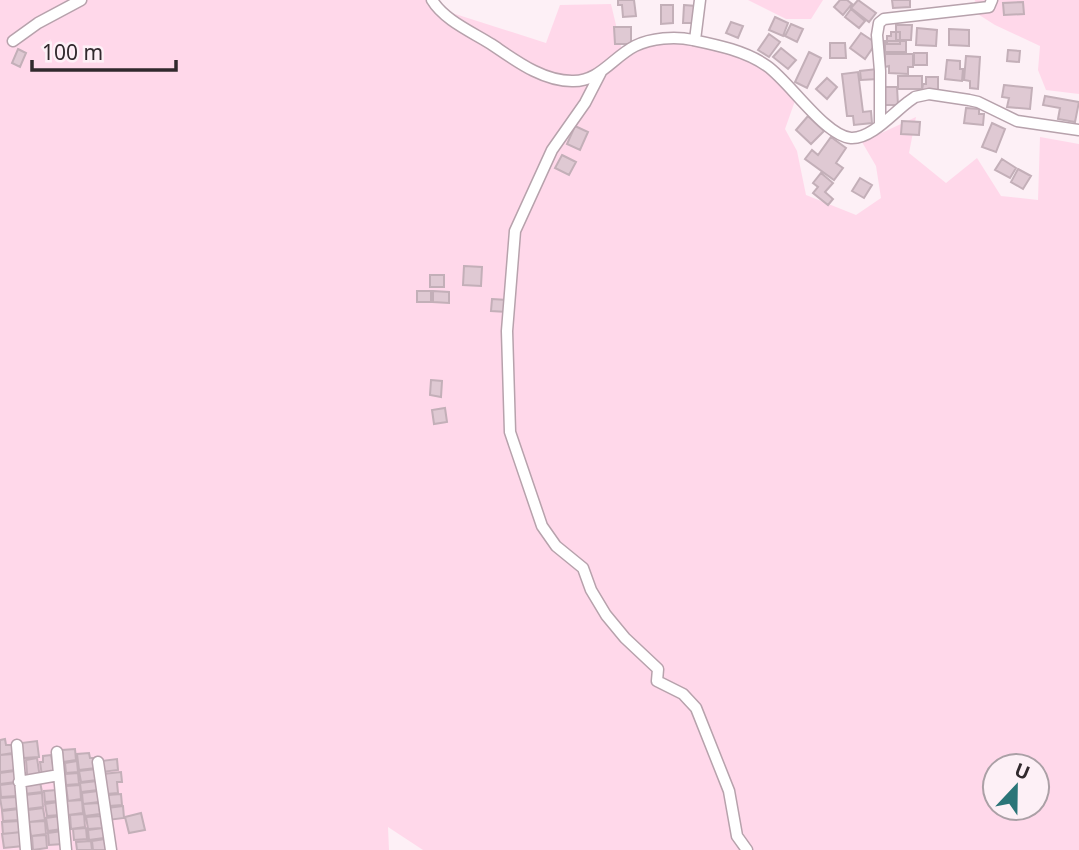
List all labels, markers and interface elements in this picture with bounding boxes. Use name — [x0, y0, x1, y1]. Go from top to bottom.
scale bar — [32, 28, 175, 72]
text: 100 m — [42, 38, 103, 66]
north arrow — [981, 752, 1051, 822]
text: U — [1011, 756, 1034, 786]

